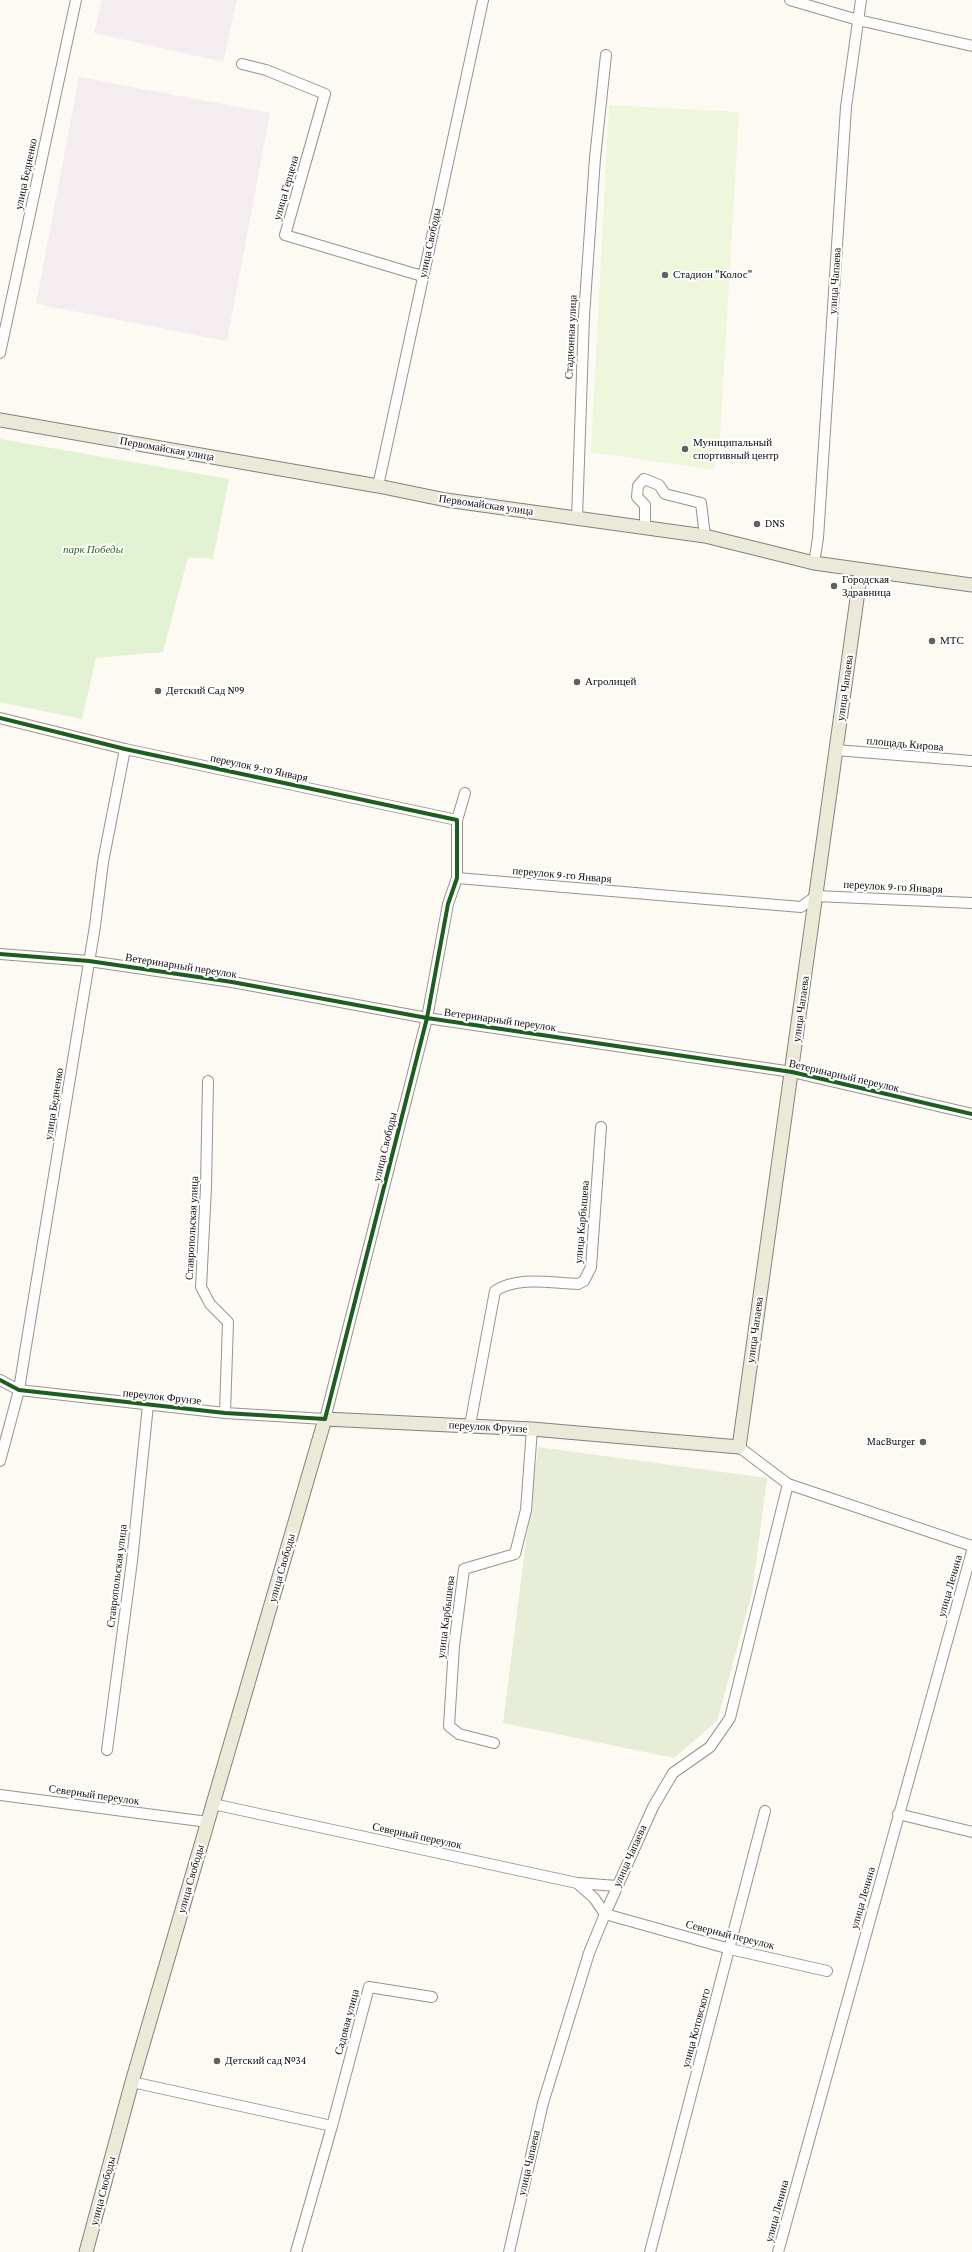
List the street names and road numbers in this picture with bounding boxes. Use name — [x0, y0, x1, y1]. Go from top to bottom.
street label: улица Бедненко — [12, 137, 40, 211]
street label: улица Герцена — [270, 154, 302, 222]
street label: улица Свободы — [416, 207, 444, 279]
street label: улица Чапаева — [826, 247, 844, 315]
street label: Стадионная улица — [562, 294, 580, 380]
street label: Первомайская улица — [119, 434, 215, 464]
street label: Первомайская улица — [438, 492, 534, 518]
street label: улица Чапаева — [834, 654, 856, 722]
street label: площадь Кирова — [866, 734, 944, 754]
street label: переулок 9-го Января — [209, 751, 309, 785]
street label: переулок 9-го Января — [512, 864, 612, 886]
street label: переулок 9-го Января — [843, 878, 943, 896]
street label: Ветеринарный переулок — [124, 951, 238, 981]
street label: улица Чапаева — [790, 975, 812, 1043]
street label: Ветеринарный переулок — [443, 1006, 557, 1034]
street label: Ветеринарный переулок — [787, 1057, 901, 1095]
street label: улица Бедненко — [42, 1067, 66, 1141]
street label: улица Свободы — [370, 1111, 400, 1183]
street label: Ставропольская улица — [183, 1176, 201, 1280]
street label: улица Карбышева — [572, 1180, 592, 1264]
street label: улица Чапаева — [744, 1296, 766, 1364]
street label: переулок Фрунзе — [122, 1386, 202, 1408]
street label: переулок Фрунзе — [448, 1418, 528, 1436]
street label: Ставропольская улица — [104, 1523, 130, 1629]
street label: улица Свободы — [266, 1532, 298, 1604]
street label: улица Ленина — [935, 1553, 965, 1619]
street label: улица Карбышева — [434, 1575, 458, 1659]
street label: Северный переулок — [48, 1782, 140, 1808]
street label: Северный переулок — [371, 1820, 463, 1852]
street label: улица Чапаева — [610, 1823, 650, 1889]
street label: улица Свободы — [175, 1843, 207, 1915]
street label: улица Ленина — [848, 1865, 878, 1931]
street label: Северный переулок — [684, 1918, 776, 1952]
street label: улица Котовского — [679, 1987, 713, 2069]
street label: Садовая улица — [332, 1988, 362, 2056]
street label: улица Чапаева — [515, 2129, 543, 2197]
street label: улица Свободы — [87, 2155, 119, 2227]
street label: улица Ленина — [762, 2178, 792, 2244]

